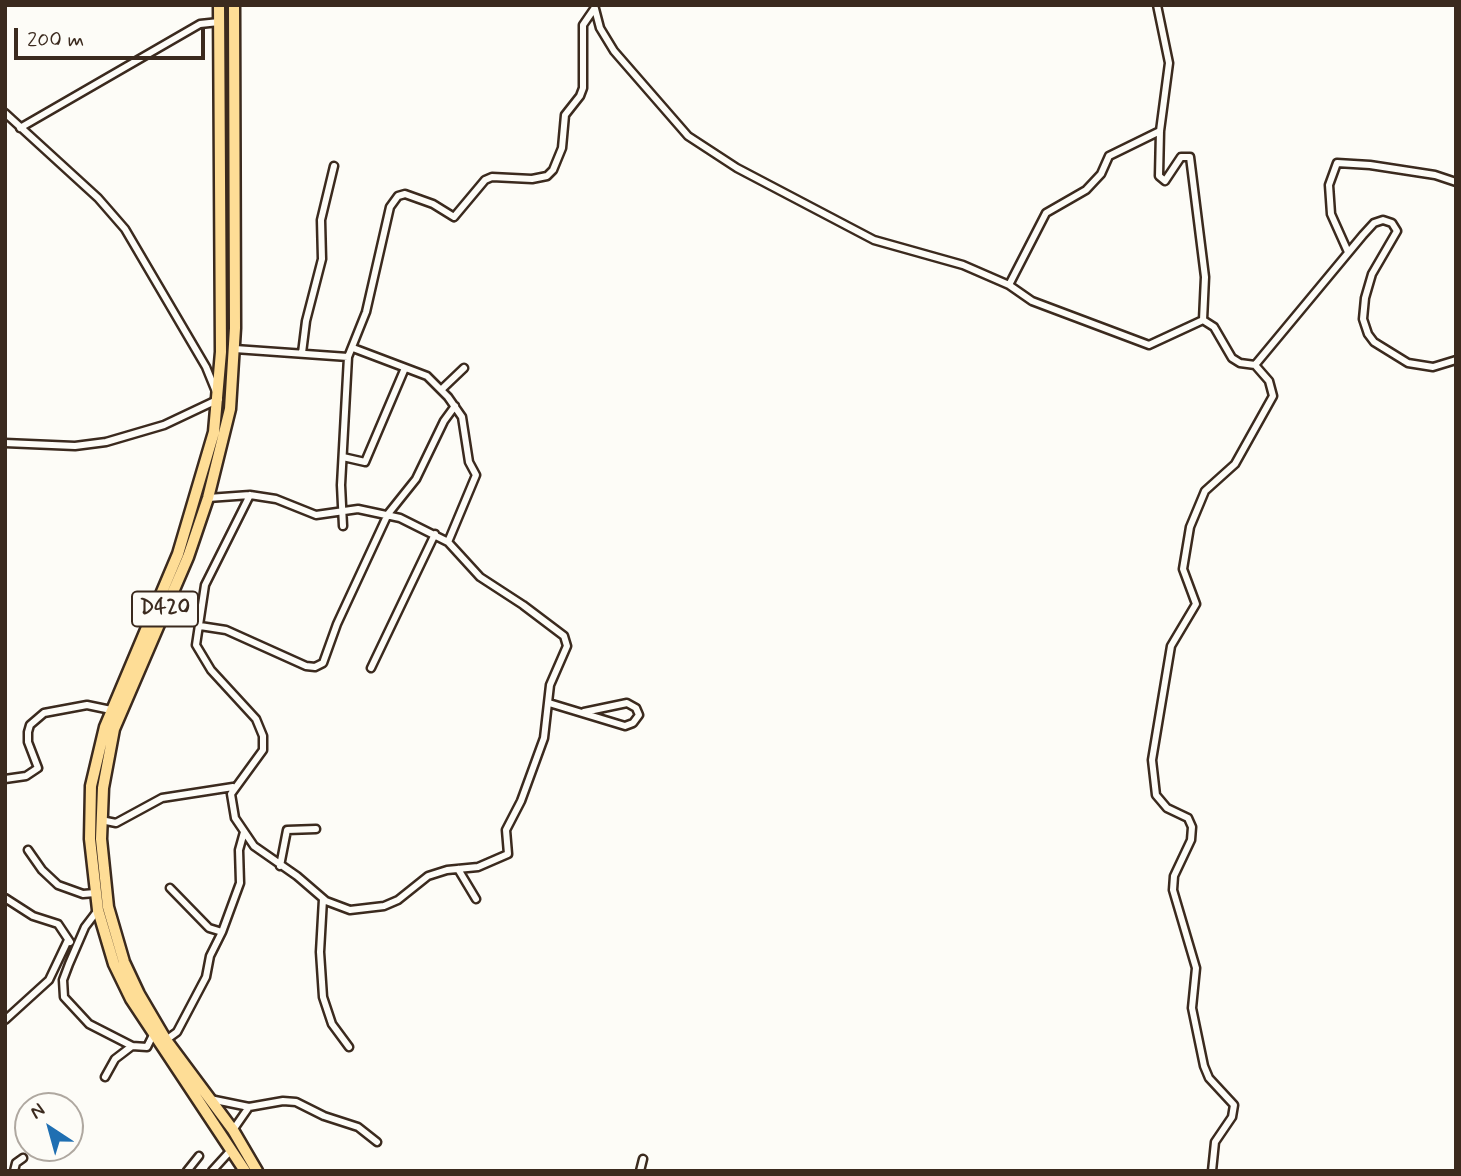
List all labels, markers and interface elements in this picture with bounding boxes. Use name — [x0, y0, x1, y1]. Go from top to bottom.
scale bar — [18, 14, 208, 58]
text: 200 m — [27, 26, 84, 54]
road number: D420 — [132, 592, 198, 626]
north arrow — [14, 1092, 84, 1162]
text: N — [25, 1097, 50, 1125]

